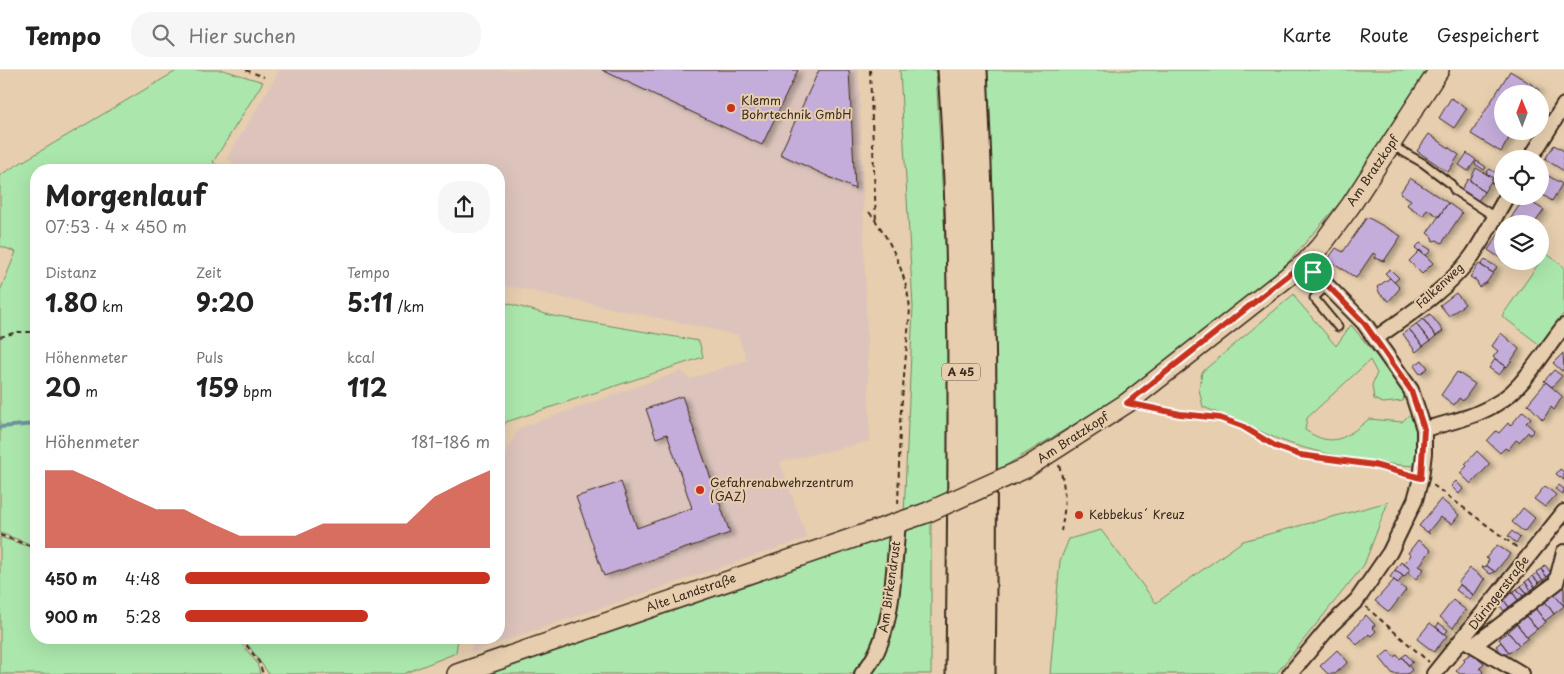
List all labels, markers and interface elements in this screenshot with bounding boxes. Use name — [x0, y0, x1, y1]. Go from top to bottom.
search box — [131, 12, 481, 57]
text: Tempo — [25, 17, 101, 53]
icon: search — [149, 21, 177, 49]
text: Hier suchen — [189, 21, 296, 49]
text: Karte — [1283, 21, 1331, 48]
text: Route — [1359, 21, 1409, 48]
text: Gespeichert — [1437, 21, 1539, 48]
north arrow — [1494, 85, 1549, 140]
map controls — [1494, 85, 1549, 270]
place label: Klemm Bohrtechnik GmbH — [741, 91, 851, 123]
marker: Klemm Bohrtechnik GmbH — [725, 102, 737, 114]
street label: Am Bratzkopf — [1342, 130, 1403, 209]
button: locate — [1494, 150, 1549, 205]
text: Morgenlauf — [45, 173, 206, 216]
button: share — [438, 181, 490, 233]
text: 07:53 · 4 × 450 m — [45, 214, 187, 238]
button: layers — [1494, 215, 1549, 270]
pin — [1292, 251, 1334, 293]
icon: arrive — [1299, 258, 1327, 286]
street label: Falkenweg — [1411, 258, 1467, 312]
text: Distanz — [45, 262, 96, 283]
text: Zeit — [196, 262, 222, 283]
text: Tempo — [347, 262, 390, 283]
text: 1.80 — [45, 283, 98, 321]
text: 9:20 — [196, 283, 254, 321]
text: 5:11 — [347, 283, 393, 321]
text: km — [98, 296, 123, 317]
text: /km — [393, 296, 424, 317]
text: Höhenmeter — [45, 347, 128, 368]
text: Puls — [196, 347, 223, 368]
text: kcal — [347, 347, 375, 368]
road number: A 45 — [942, 364, 980, 380]
text: 20 — [45, 368, 81, 406]
text: 159 — [196, 368, 239, 406]
text: 112 — [347, 368, 387, 406]
text: m — [81, 381, 98, 402]
text: bpm — [239, 381, 272, 402]
street label: Am Bratzkopf — [1033, 407, 1113, 467]
text: Höhenmeter — [45, 429, 139, 453]
text: 181–186 m — [411, 429, 490, 453]
place label: Gefahrenabwehrzentrum (GAZ) — [710, 473, 854, 505]
marker: Gefahrenabwehrzentrum (GAZ) — [694, 484, 706, 496]
place label: Kebbekus´ Kreuz — [1089, 505, 1185, 523]
marker: Kebbekus´ Kreuz — [1073, 509, 1085, 521]
street label: Am Birkendrust — [874, 540, 904, 634]
street label: Düringerstraße — [1464, 552, 1533, 633]
text: 450 m — [45, 566, 97, 590]
text: 4:48 — [125, 566, 161, 590]
street label: Alte Landstraße — [643, 568, 738, 616]
text: 900 m — [45, 604, 98, 628]
text: 5:28 — [125, 604, 161, 628]

